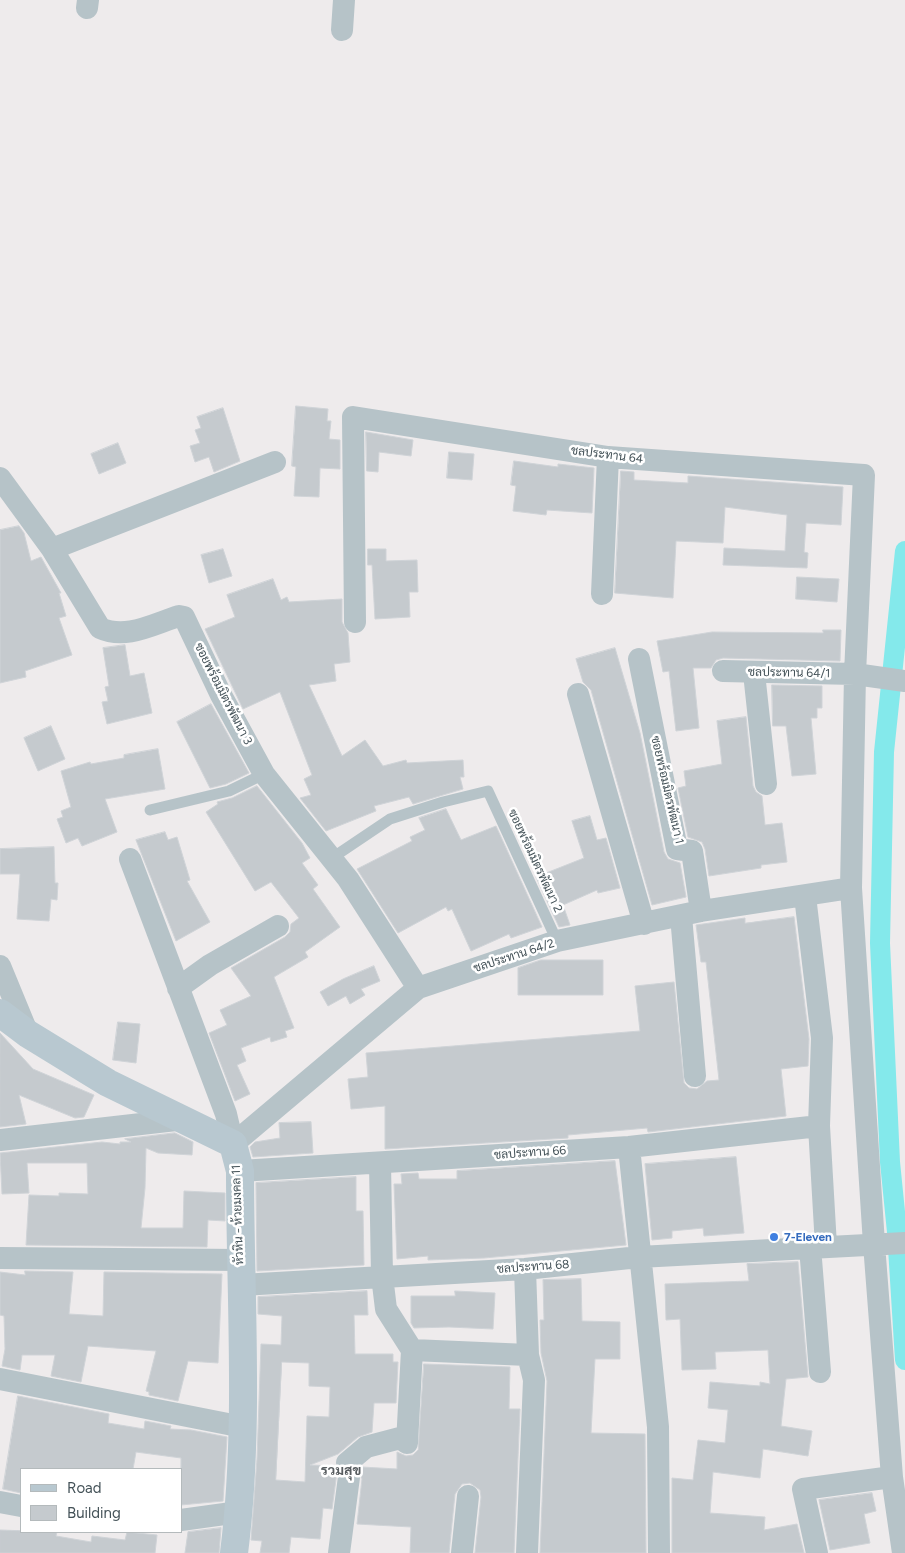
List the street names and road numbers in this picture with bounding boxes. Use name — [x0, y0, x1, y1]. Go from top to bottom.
street label: ชลประทาน 64 — [570, 443, 644, 467]
street label: ซอยพร้อมมิตรพัฒนา 3 — [191, 641, 255, 747]
street label: ชลประทาน 64/1 — [748, 665, 830, 681]
street label: ซอยพร้อมมิตรพัฒนา 1 — [648, 734, 686, 846]
street label: ซอยพร้อมมิตรพัฒนา 2 — [505, 807, 565, 915]
street label: ชลประทาน 64/2 — [472, 936, 556, 976]
street label: ชลประทาน 66 — [493, 1143, 567, 1163]
street label: หัวหิน - ห้วยมงคล 11 — [229, 1165, 247, 1265]
street label: ชลประทาน 68 — [496, 1257, 570, 1277]

